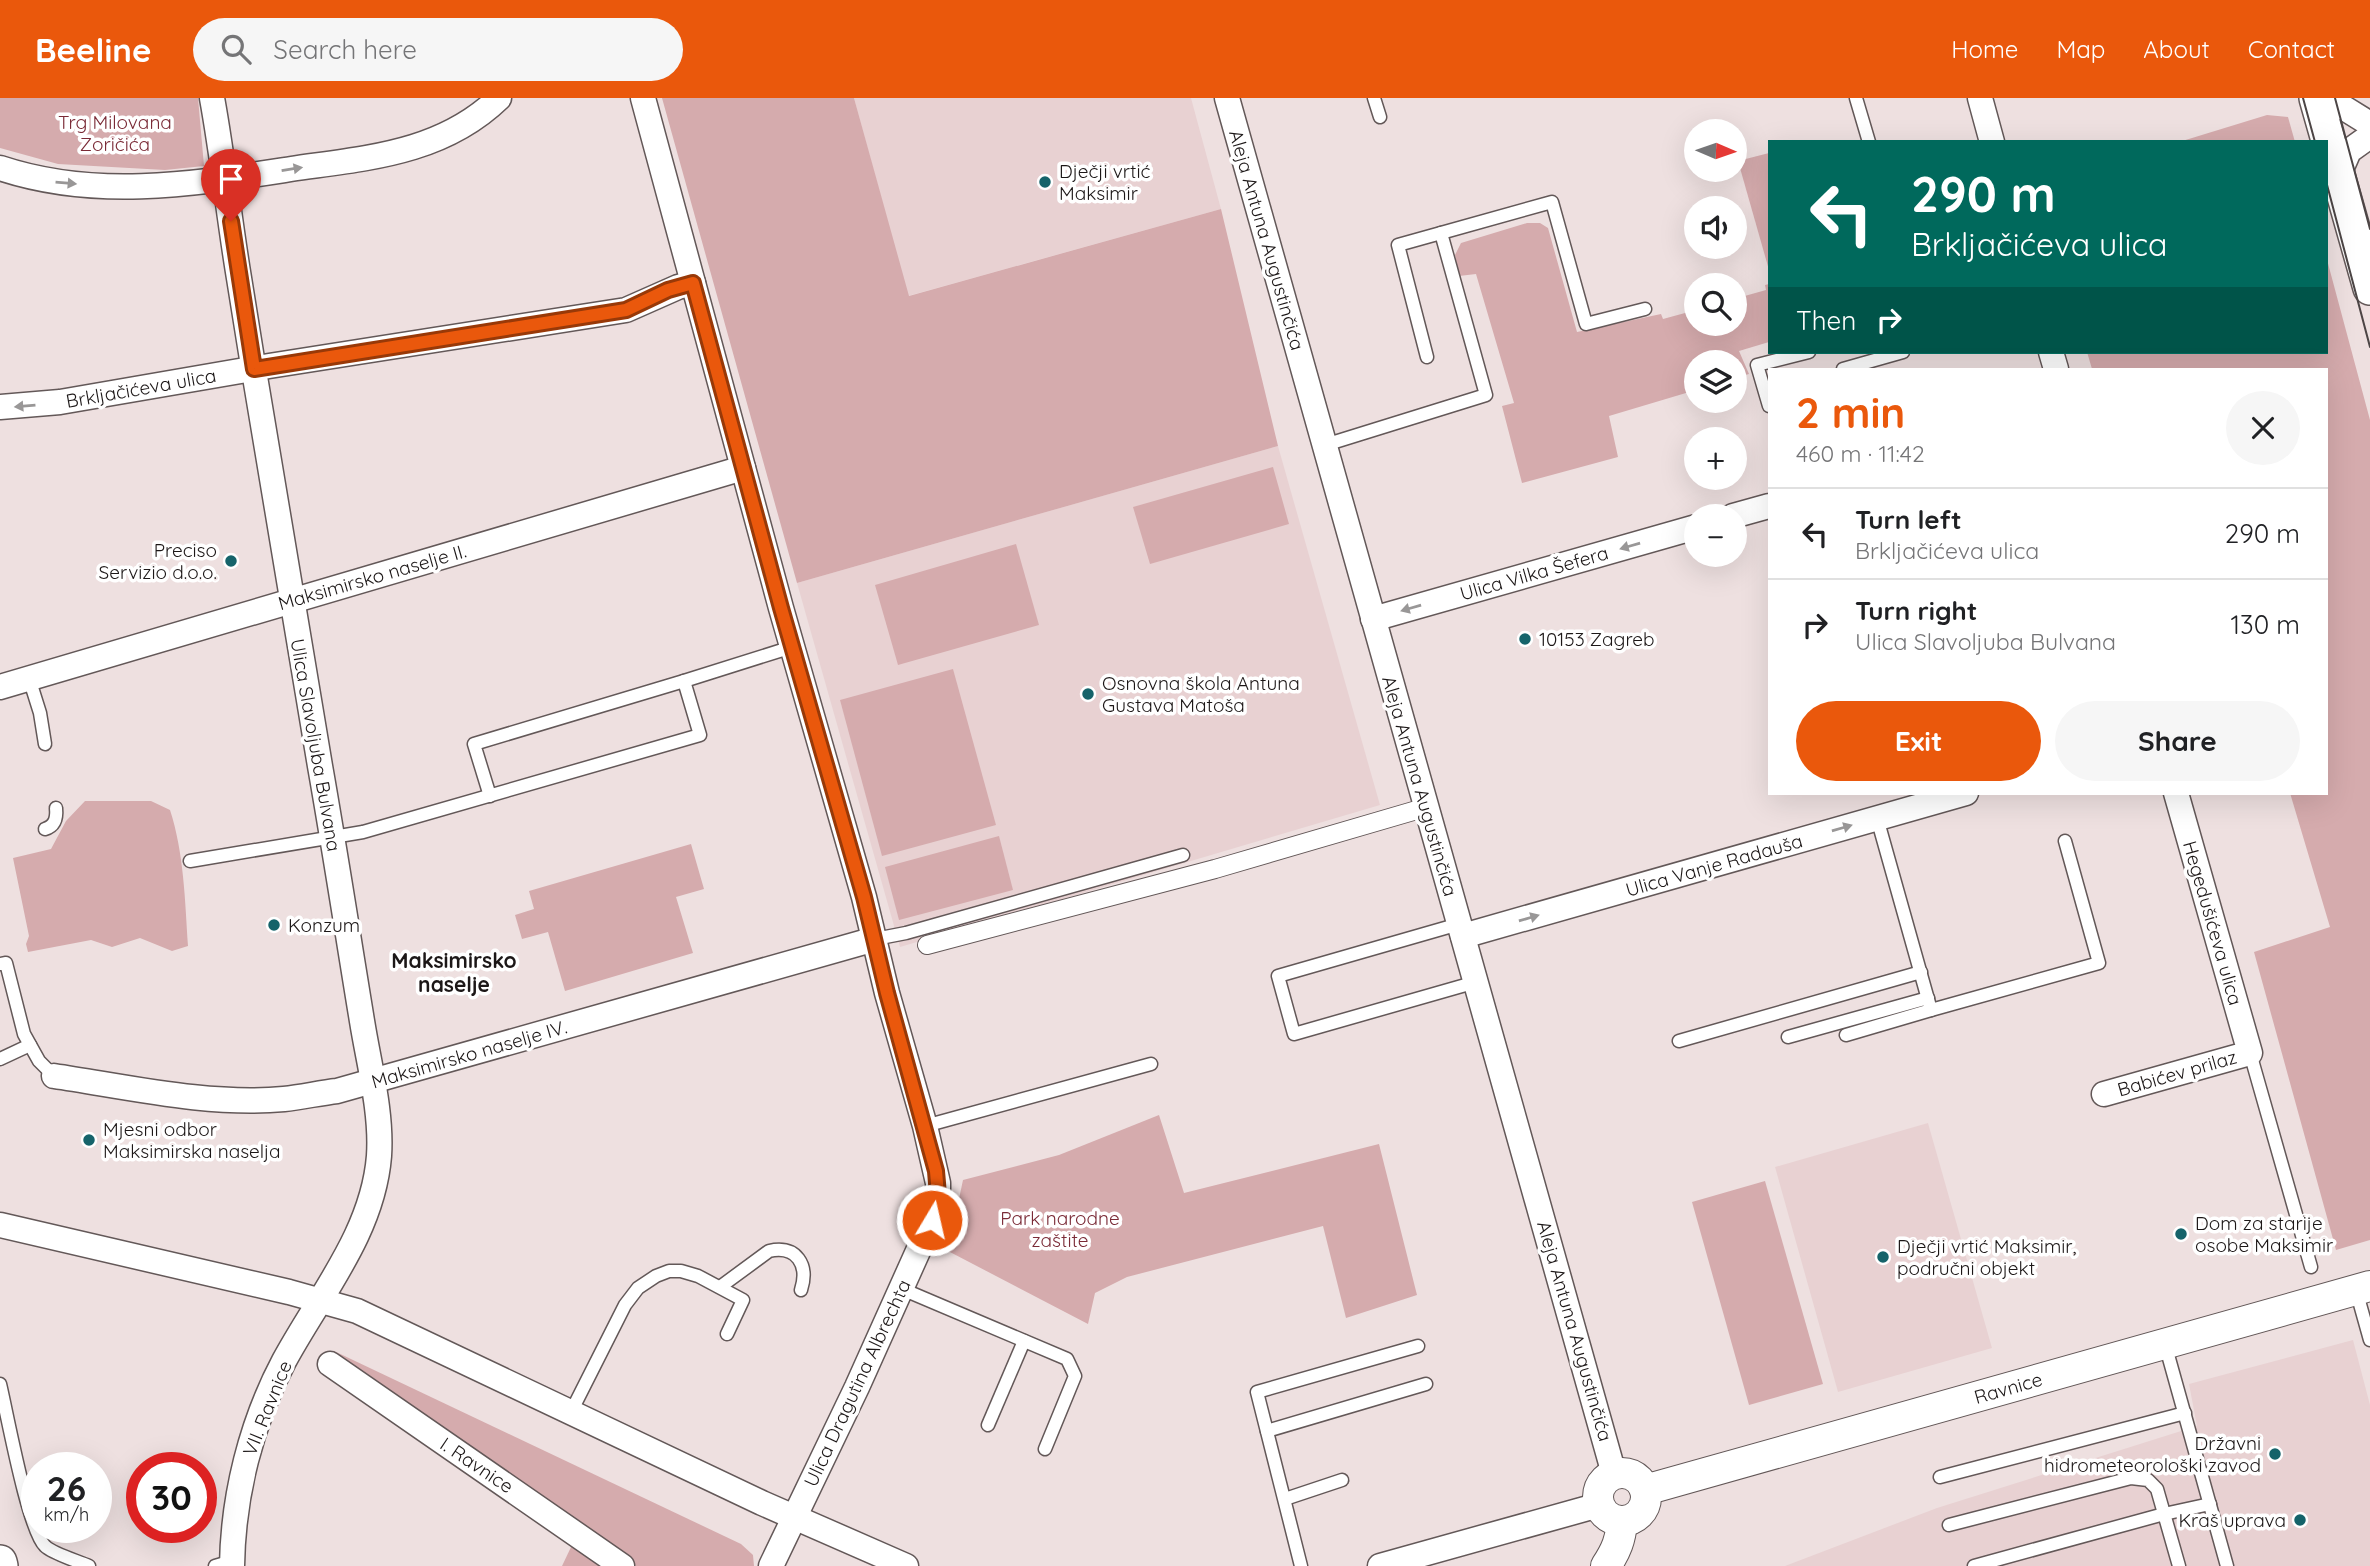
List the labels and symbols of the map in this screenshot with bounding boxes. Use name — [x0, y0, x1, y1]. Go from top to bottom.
park label: Trg Milovana Zoričića — [58, 110, 172, 156]
north arrow — [1684, 119, 1746, 182]
street label: Aleja Antuna Augustinčića — [1224, 127, 1310, 353]
pin — [201, 149, 261, 221]
place label: Dječji vrtić Maksimir — [1059, 159, 1151, 205]
one-way arrow — [281, 163, 303, 174]
marker: Dječji vrtić Maksimir — [1037, 174, 1053, 190]
one-way arrow — [55, 178, 77, 189]
street label: Brkljačićeva ulica — [64, 363, 218, 413]
one-way arrow — [14, 401, 36, 412]
place label: Preciso Servizio d.o.o. — [99, 538, 217, 584]
street label: Maksimirsko naselje II. — [275, 539, 469, 615]
street label: Ulica Vilka Šefera — [1457, 540, 1611, 606]
one-way arrow — [1619, 541, 1640, 551]
marker: Preciso Servizio d.o.o. — [223, 553, 239, 569]
one-way arrow — [1401, 603, 1422, 613]
place label: 10153 Zagreb — [1539, 627, 1655, 651]
marker: 10153 Zagreb — [1517, 631, 1533, 647]
street label: Ulica Slavoljuba Bulvana — [285, 637, 347, 853]
place label: Osnovna škola Antuna Gustava Matoša — [1102, 671, 1300, 717]
street label: Aleja Antuna Augustinčića — [1377, 673, 1463, 899]
marker: Osnovna škola Antuna Gustava Matoša — [1080, 686, 1096, 702]
one-way arrow — [1831, 823, 1852, 833]
street label: Ulica Vanje Radauša — [1623, 828, 1805, 902]
street label: Hegedušićeva ulica — [2178, 838, 2248, 1008]
one-way arrow — [1518, 912, 1539, 922]
place label: Konzum — [288, 913, 360, 937]
marker: Konzum — [266, 917, 282, 933]
district label: Maksimirsko naselje — [391, 947, 517, 997]
street label: Maksimirsko naselje IV. — [368, 1015, 570, 1093]
street label: Babićev prilaz — [2115, 1045, 2239, 1101]
place label: Mjesni odbor Maksimirska naselja — [103, 1117, 281, 1163]
marker: Mjesni odbor Maksimirska naselja — [81, 1132, 97, 1148]
position arrow — [895, 1183, 969, 1257]
park label: Park narodne zaštite — [1000, 1206, 1120, 1252]
place label: Dom za starije osobe Maksimir — [2195, 1211, 2334, 1257]
street label: Aleja Antuna Augustinčića — [1532, 1218, 1618, 1444]
marker: Dom za starije osobe Maksimir — [2173, 1226, 2189, 1242]
place label: Dječji vrtić Maksimir, područni objekt — [1897, 1234, 2077, 1280]
marker: Dječji vrtić Maksimir, područni objekt — [1875, 1249, 1891, 1265]
street label: Ulica Dragutina Albrechta — [798, 1276, 916, 1490]
street label: VII. Ravnice — [237, 1357, 297, 1459]
street label: Ravnice — [1971, 1367, 2045, 1409]
place label: Državni hidrometeorološki zavod — [2044, 1431, 2261, 1477]
street label: I. Ravnice — [436, 1432, 518, 1498]
marker: Državni hidrometeorološki zavod — [2267, 1446, 2283, 1462]
speed limit sign: 30 — [126, 1452, 217, 1543]
place label: Kraš uprava — [2178, 1508, 2286, 1532]
marker: Kraš uprava — [2292, 1512, 2308, 1528]

